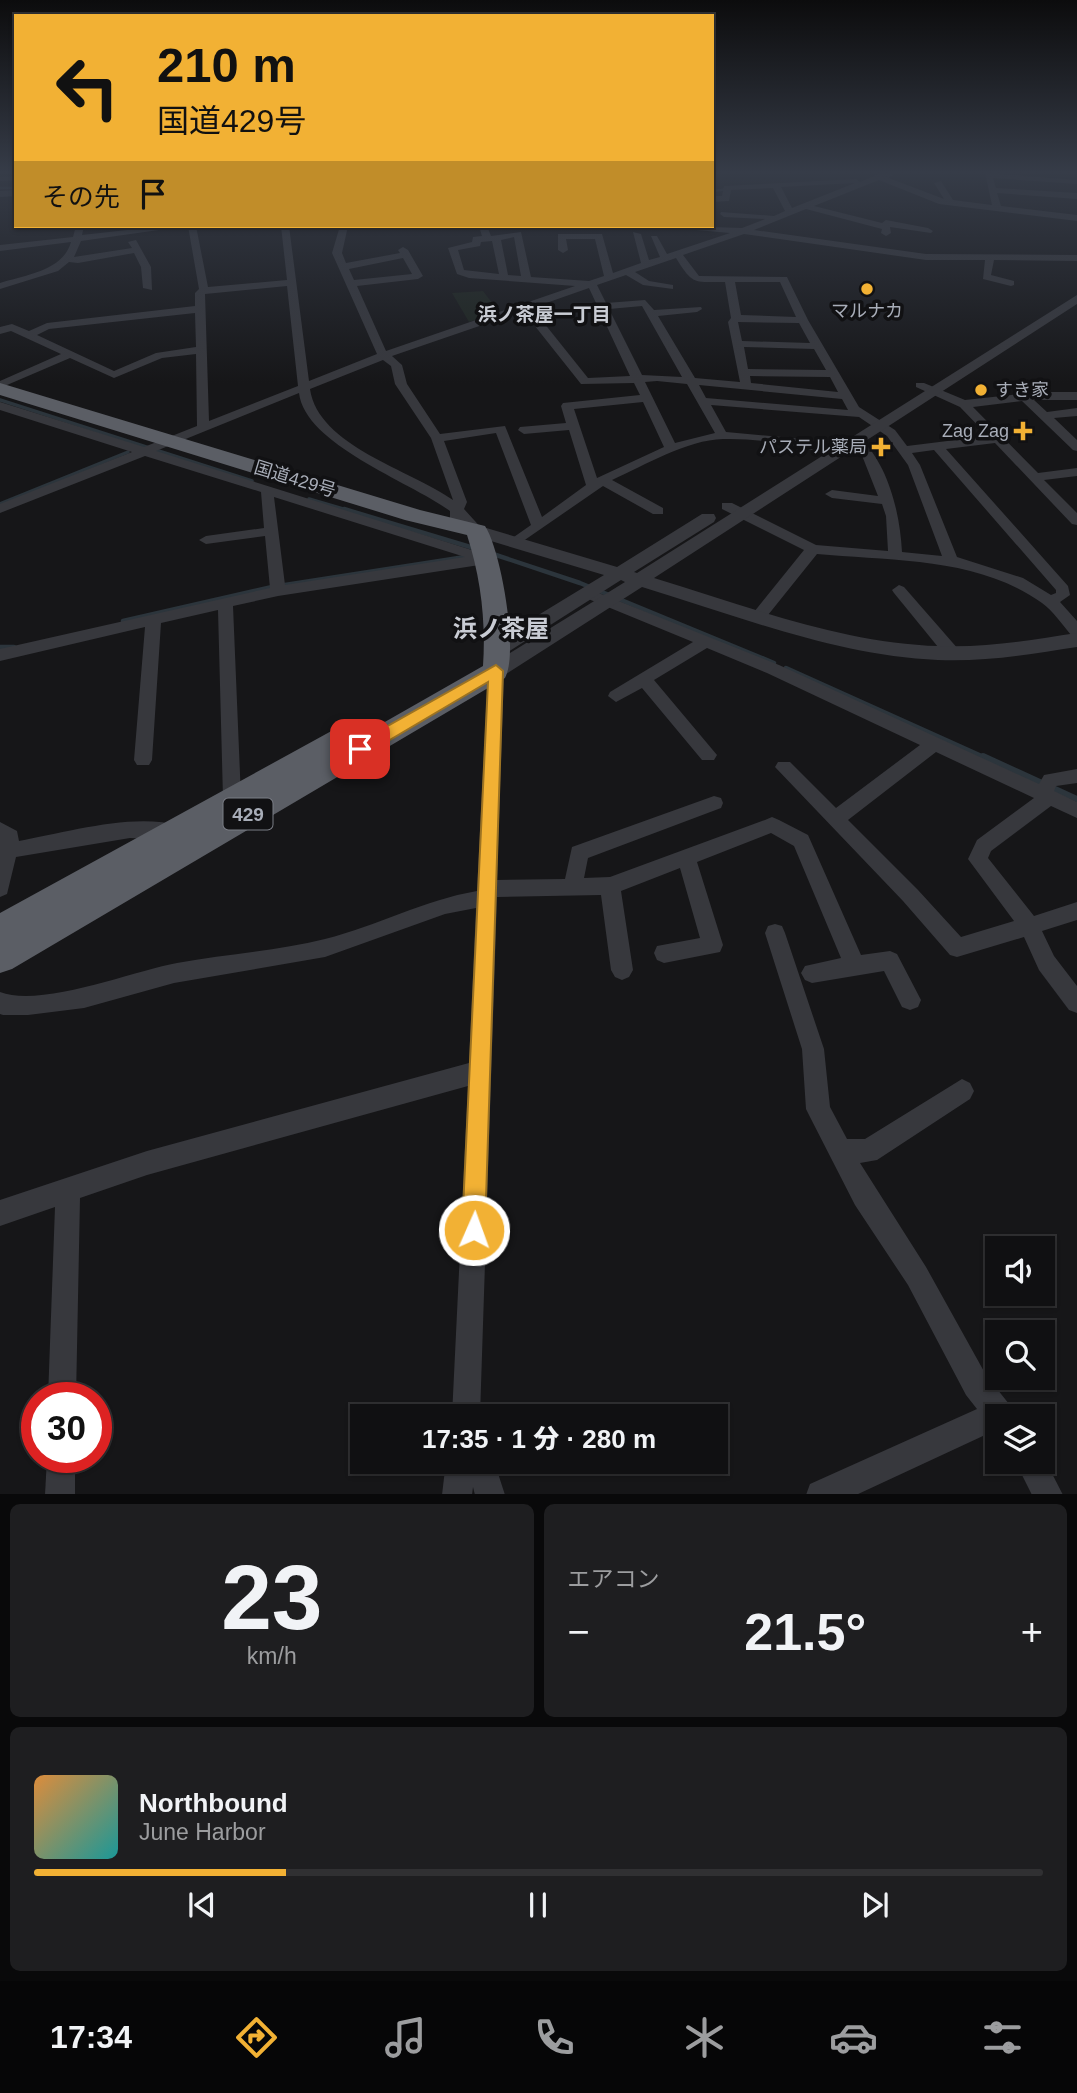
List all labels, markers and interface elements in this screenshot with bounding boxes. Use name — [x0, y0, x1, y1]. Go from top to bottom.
text: 210 m — [157, 38, 296, 92]
icon: left — [42, 42, 133, 133]
text: 国道429号 — [157, 103, 306, 139]
icon: arrive — [134, 175, 172, 213]
text: その先 — [42, 182, 120, 212]
marker: マルナカ — [859, 281, 875, 297]
place label: マルナカ — [831, 301, 903, 321]
district label: 浜ノ茶屋一丁目 — [477, 304, 611, 325]
place label: すき家 — [995, 380, 1049, 400]
marker: すき家 — [973, 382, 989, 398]
place label: Zag Zag — [942, 421, 1009, 441]
marker: Zag Zag — [1015, 423, 1031, 439]
place label: パステル薬局 — [759, 437, 867, 457]
marker: パステル薬局 — [873, 439, 889, 455]
street label: 国道429号 — [252, 457, 338, 501]
district label: 浜ノ茶屋 — [453, 615, 549, 642]
pin — [330, 719, 390, 779]
icon: arrive — [341, 730, 379, 768]
road number: 429 — [224, 799, 272, 830]
position arrow — [437, 1193, 511, 1267]
map controls — [985, 1236, 1055, 1474]
button: sound — [985, 1236, 1055, 1306]
button: search — [985, 1320, 1055, 1390]
speed limit sign: 30 — [21, 1382, 112, 1473]
button: layers — [985, 1404, 1055, 1474]
text: 17:35 · 1 分 · 280 m — [422, 1424, 656, 1454]
text: 23 — [221, 1547, 322, 1648]
text: エアコン — [568, 1566, 660, 1592]
text: 21.5° — [744, 1603, 866, 1661]
text: − — [568, 1611, 590, 1653]
text: + — [1021, 1611, 1043, 1653]
text: km/h — [247, 1643, 297, 1669]
text: Northbound — [139, 1788, 288, 1818]
text: June Harbor — [139, 1819, 266, 1845]
icon: previous — [183, 1886, 221, 1924]
icon: pause — [519, 1886, 557, 1924]
icon: next — [856, 1886, 894, 1924]
icon: directions — [232, 2013, 281, 2062]
icon: music — [381, 2013, 430, 2062]
icon: phone — [530, 2013, 579, 2062]
icon: climate — [680, 2013, 729, 2062]
icon: car — [829, 2013, 878, 2062]
icon: filters — [978, 2013, 1027, 2062]
text: 17:34 — [50, 2019, 132, 2055]

